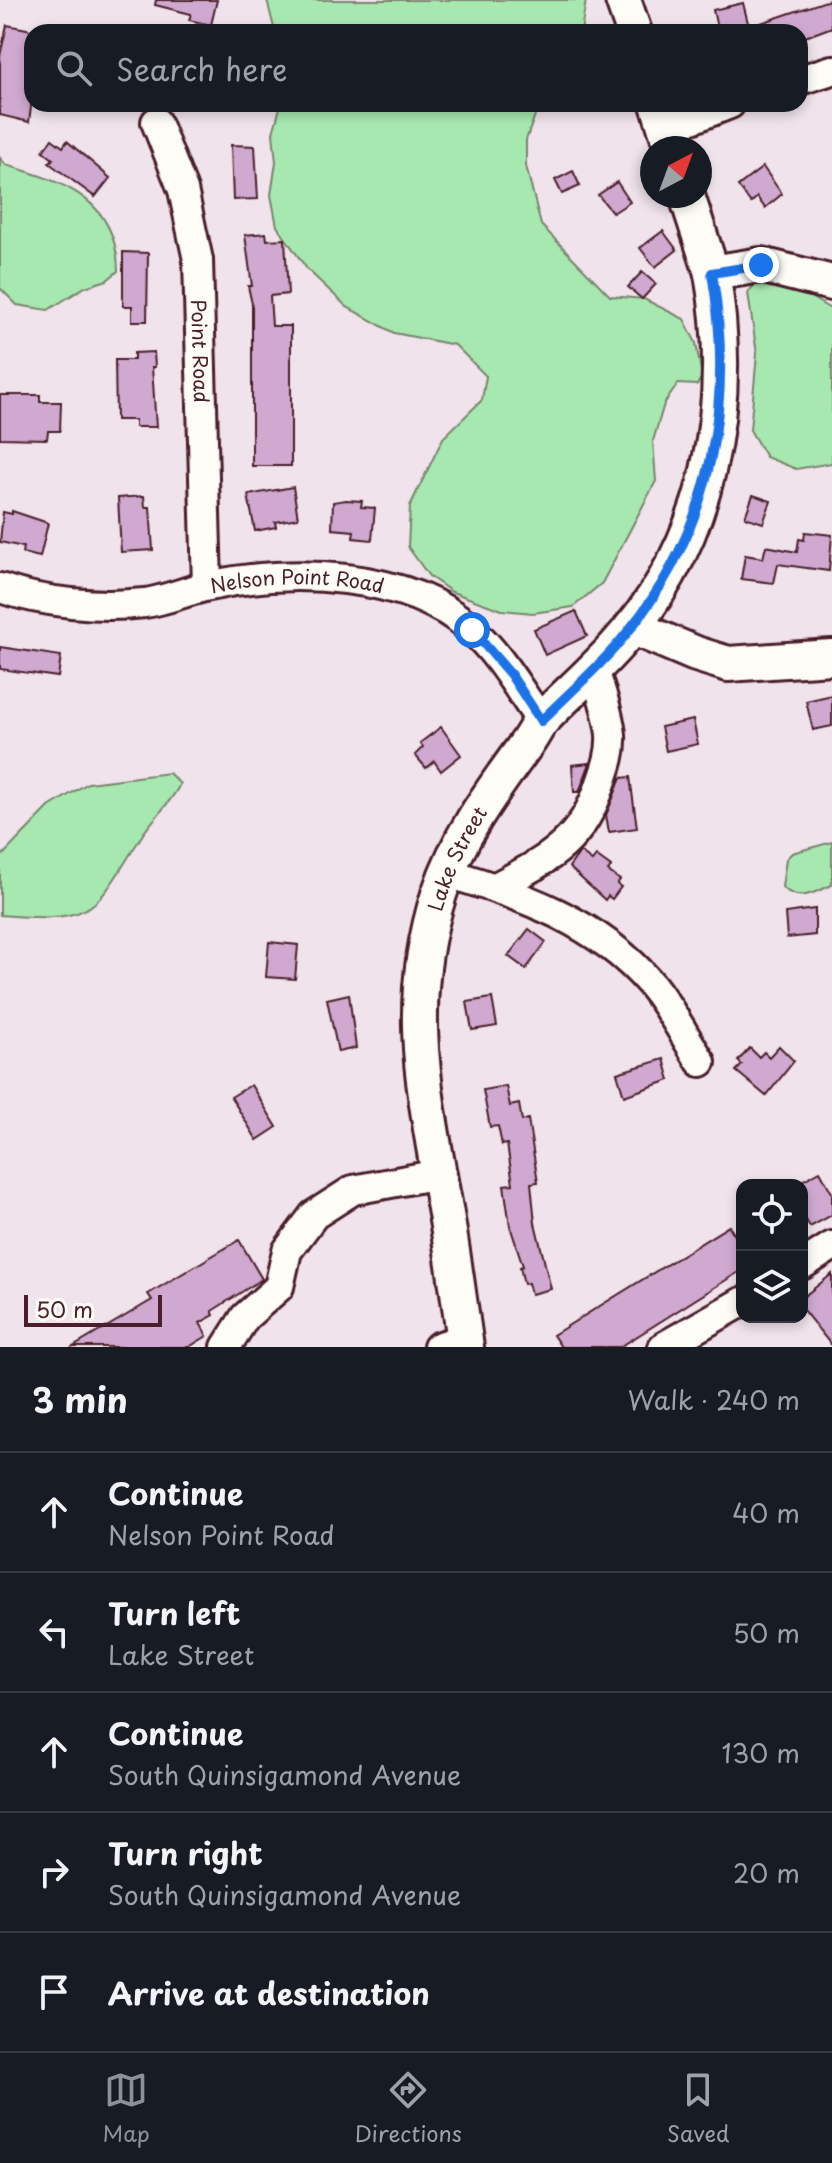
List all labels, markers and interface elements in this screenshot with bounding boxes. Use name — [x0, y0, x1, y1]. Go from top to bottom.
search box — [24, 24, 808, 112]
icon: search — [52, 46, 96, 90]
text: Search here — [116, 46, 288, 91]
north arrow — [640, 136, 712, 208]
route end — [743, 247, 779, 283]
street label: Point Road — [184, 299, 217, 403]
street label: Nelson Point Road — [208, 561, 387, 600]
route start — [454, 612, 490, 648]
street label: Lake Street — [420, 800, 494, 914]
map controls — [736, 1179, 808, 1323]
button: locate — [736, 1179, 808, 1251]
button: layers — [736, 1251, 808, 1323]
scale bar — [24, 1291, 162, 1327]
text: 50 m — [36, 1292, 93, 1325]
text: 3 min — [32, 1373, 128, 1425]
text: Walk · 240 m — [628, 1380, 800, 1419]
text: Continue — [108, 1470, 243, 1515]
icon: ahead — [32, 1490, 76, 1534]
text: 40 m — [732, 1493, 800, 1532]
text: Nelson Point Road — [108, 1515, 335, 1554]
text: Turn left — [108, 1590, 240, 1635]
icon: left — [32, 1610, 76, 1654]
text: 50 m — [733, 1613, 800, 1652]
text: Lake Street — [108, 1635, 254, 1674]
text: Continue — [108, 1710, 243, 1755]
icon: ahead — [32, 1730, 76, 1774]
text: 130 m — [721, 1733, 800, 1772]
text: South Quinsigamond Avenue — [108, 1755, 461, 1794]
text: Turn right — [108, 1830, 263, 1875]
icon: right — [32, 1850, 76, 1894]
text: 20 m — [733, 1853, 800, 1892]
text: South Quinsigamond Avenue — [108, 1875, 461, 1914]
icon: arrive — [32, 1970, 76, 2014]
text: Arrive at destination — [108, 1970, 430, 2015]
tab: Map — [103, 2068, 150, 2149]
tab: Directions — [355, 2068, 462, 2149]
tab: Saved — [667, 2068, 729, 2149]

